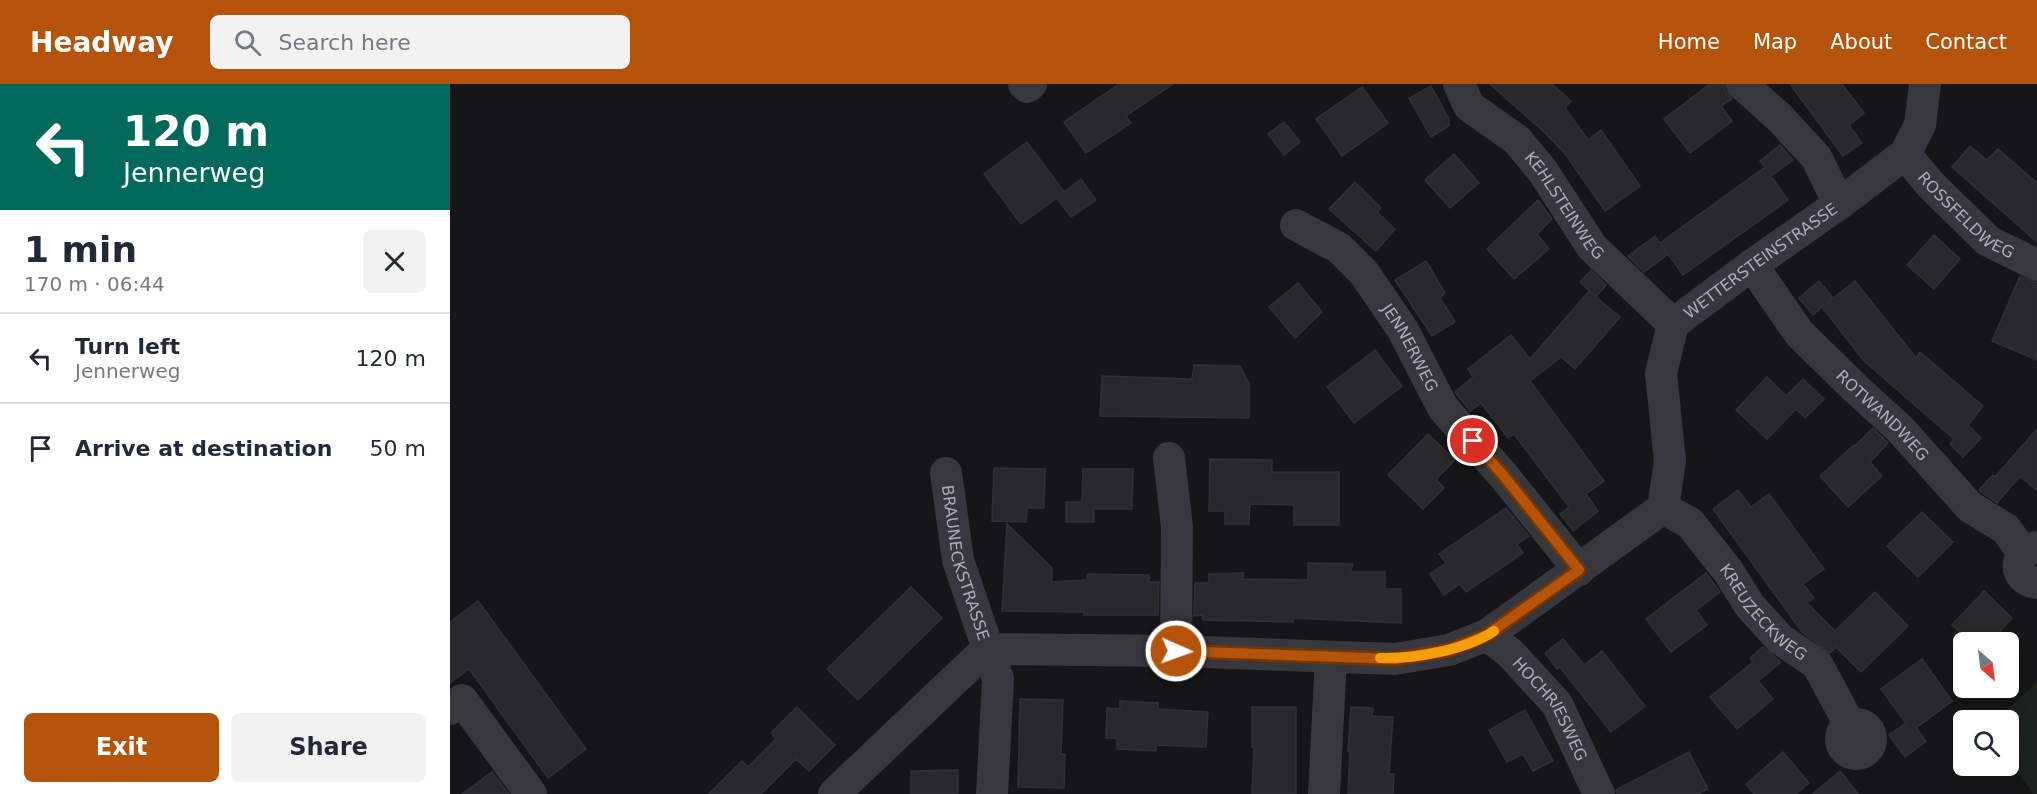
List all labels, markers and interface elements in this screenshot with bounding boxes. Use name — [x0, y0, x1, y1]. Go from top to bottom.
search box — [210, 15, 630, 69]
text: Headway — [30, 26, 174, 59]
icon: search — [231, 26, 264, 59]
text: Search here — [279, 30, 411, 55]
text: Home — [1658, 30, 1720, 54]
text: Map — [1753, 30, 1797, 54]
text: About — [1830, 30, 1892, 54]
text: Contact — [1925, 30, 2007, 54]
text: 120 m — [123, 107, 269, 156]
icon: left — [24, 108, 102, 186]
street label: KEHLSTEINWEG — [1521, 148, 1608, 263]
text: Jennerweg — [123, 157, 265, 188]
street label: ROSSFELDWEG — [1914, 168, 2017, 262]
street label: WETTERSTEINSTRASSE — [1680, 199, 1841, 322]
text: 1 min — [24, 229, 137, 270]
button: close — [363, 230, 426, 293]
text: 170 m · 06:44 — [24, 272, 165, 296]
street label: JENNERWEG — [1378, 299, 1442, 395]
text: Turn left — [75, 334, 180, 359]
icon: left — [24, 342, 57, 375]
text: 120 m — [356, 346, 426, 371]
text: Jennerweg — [75, 359, 180, 383]
street label: ROTWANDWEG — [1833, 366, 1933, 464]
pin — [1447, 415, 1498, 466]
icon: arrive — [1456, 424, 1489, 457]
icon: arrive — [24, 432, 57, 465]
text: Arrive at destination — [75, 436, 332, 461]
text: 50 m — [370, 436, 426, 461]
street label: BRAUNECKSTRASSE — [938, 484, 994, 643]
street label: KREUZECKWEG — [1716, 560, 1811, 664]
position arrow — [1144, 619, 1208, 683]
north arrow — [1953, 632, 2019, 698]
map controls — [1953, 632, 2019, 776]
street label: HOCHRIESWEG — [1509, 653, 1592, 764]
button: search — [1953, 710, 2019, 776]
button: Exit — [24, 713, 219, 782]
button: Share — [231, 713, 426, 782]

